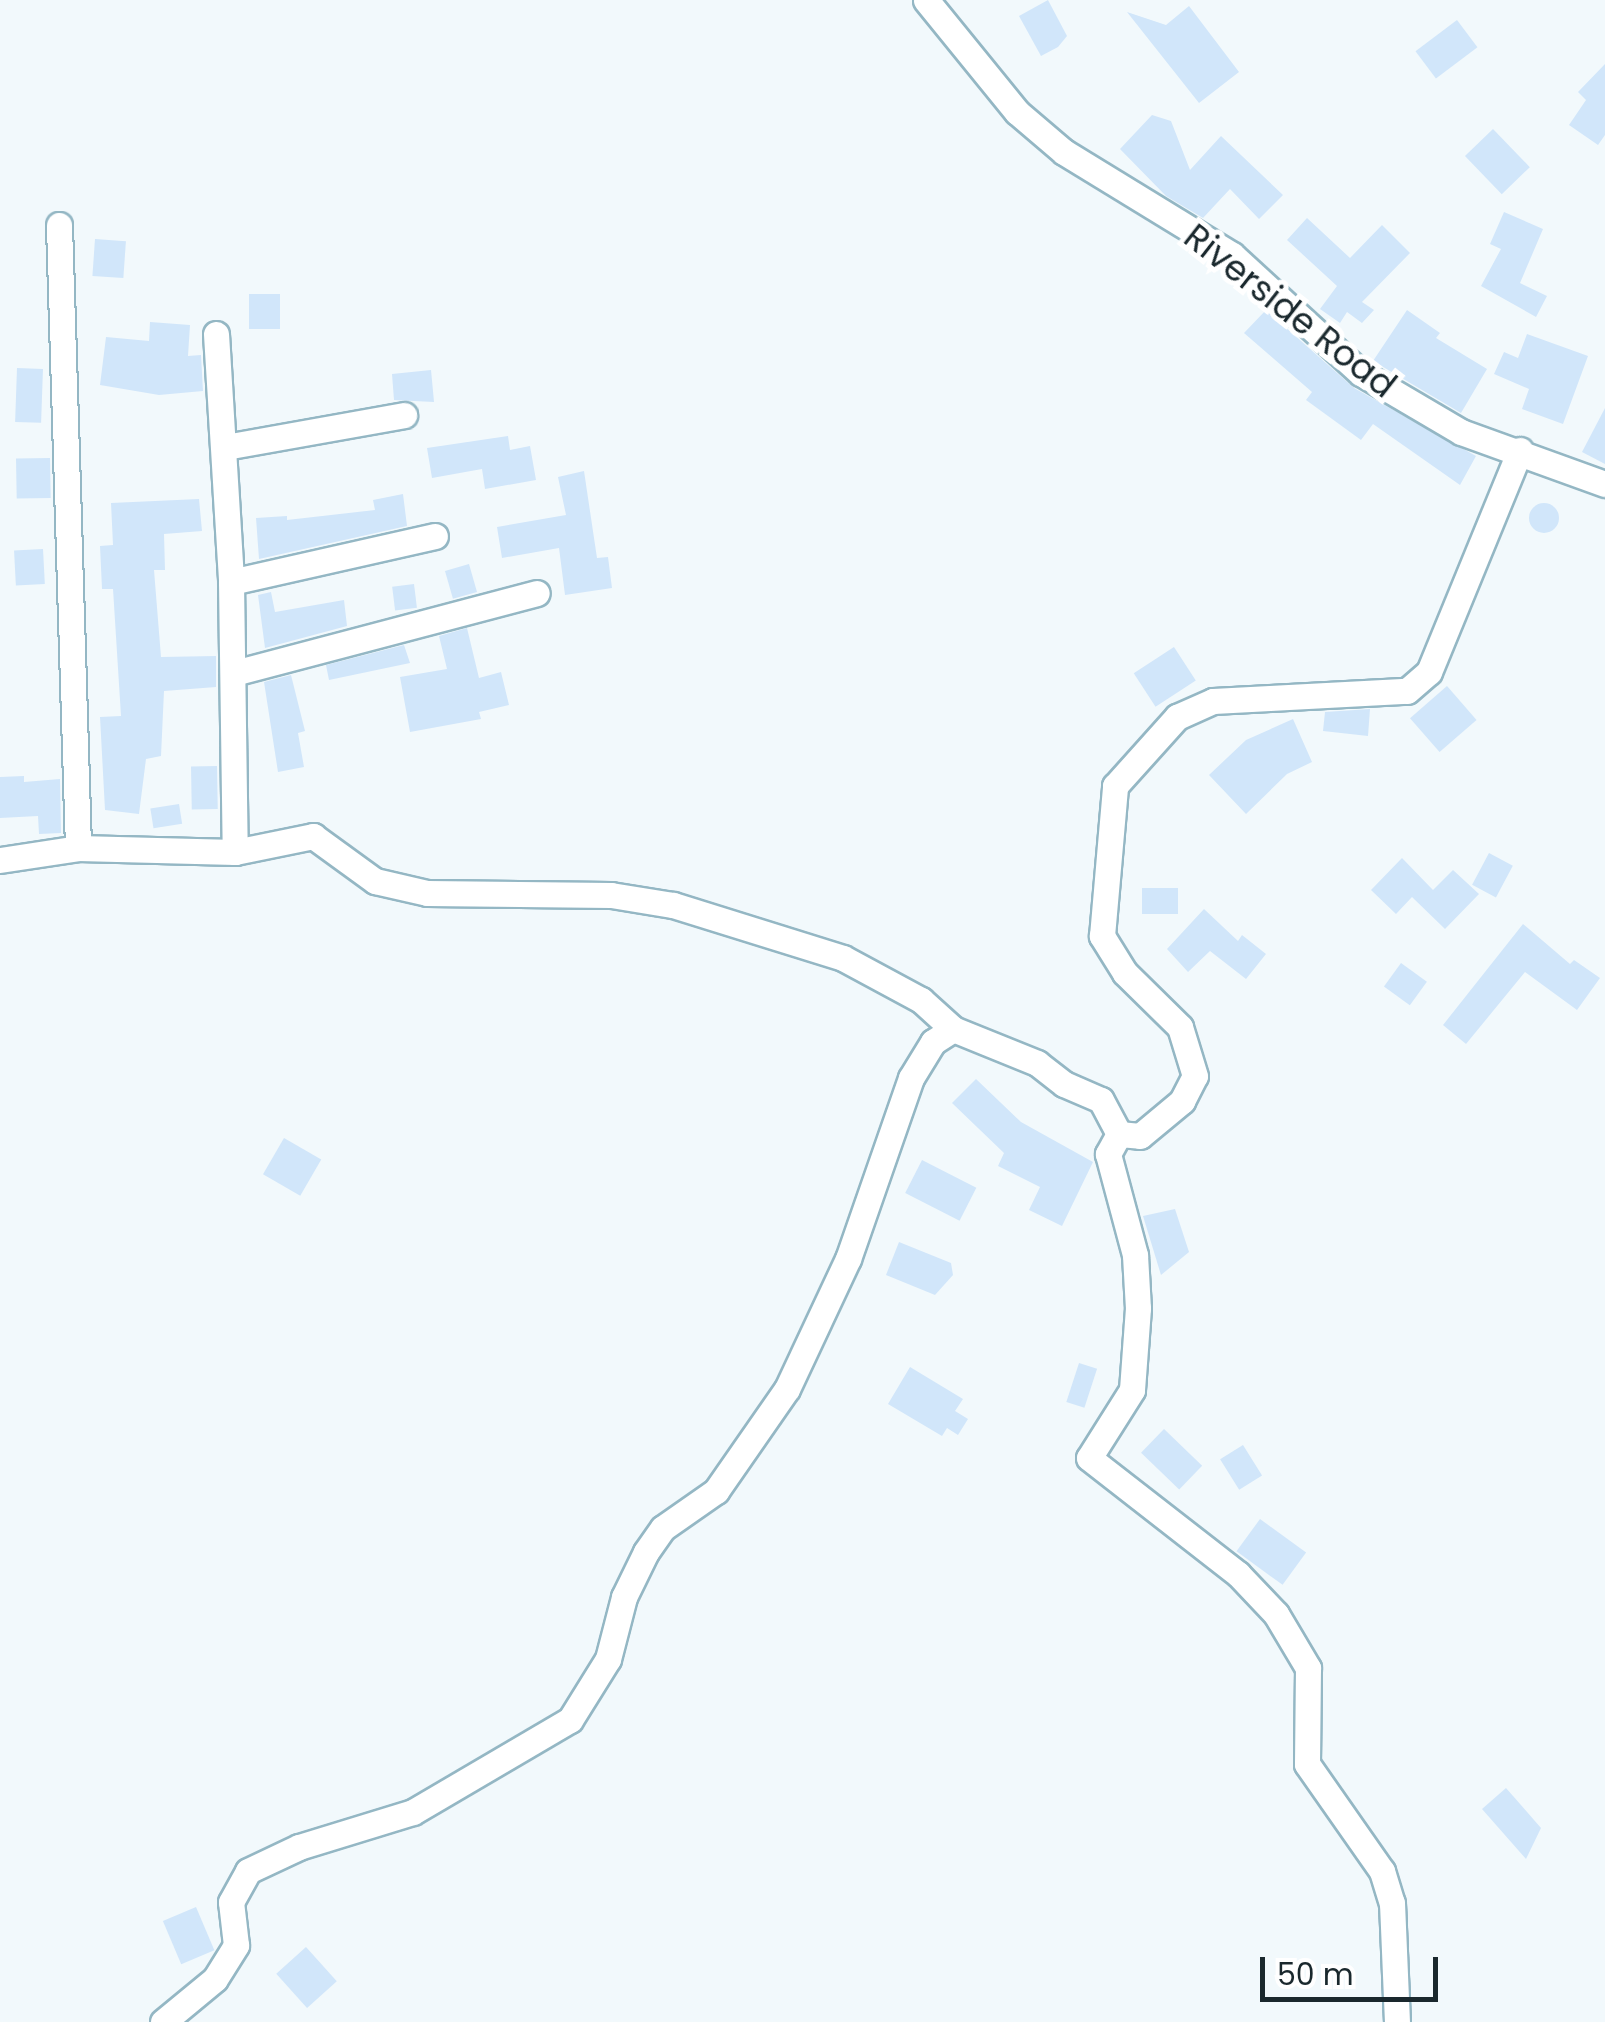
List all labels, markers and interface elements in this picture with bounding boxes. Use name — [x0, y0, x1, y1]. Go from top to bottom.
street label: Riverside Road — [1176, 215, 1404, 407]
scale bar — [1265, 1937, 1442, 1999]
text: 50 m — [1277, 1953, 1354, 1996]

